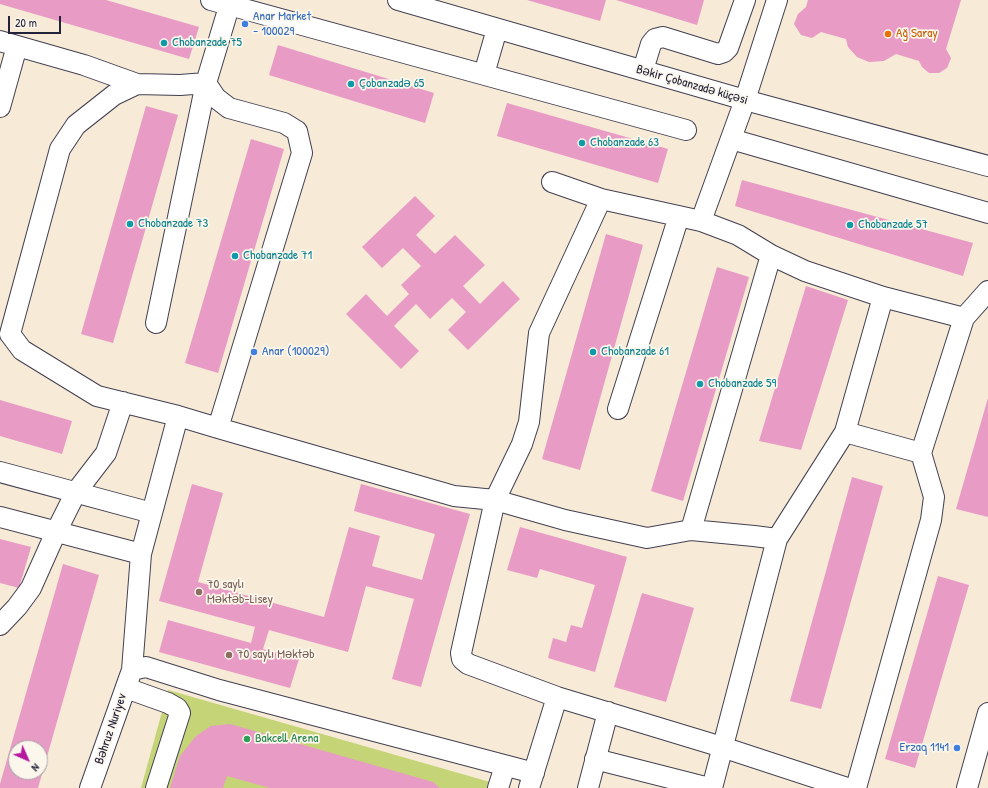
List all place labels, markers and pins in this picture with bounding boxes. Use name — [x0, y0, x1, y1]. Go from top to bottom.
place label: Anar Market - 100029 — [253, 9, 311, 40]
marker: Anar Market - 100029 — [240, 19, 250, 29]
place label: Ağ Saray — [896, 26, 938, 42]
marker: Ağ Saray — [883, 29, 893, 39]
place label: Chobanzade 75 — [172, 35, 242, 51]
marker: Chobanzade 75 — [159, 38, 169, 48]
place label: Çobanzadə 65 — [359, 76, 424, 92]
marker: Çobanzadə 65 — [346, 79, 356, 89]
place label: Chobanzade 63 — [590, 135, 659, 151]
marker: Chobanzade 63 — [577, 138, 587, 148]
place label: Chobanzade 73 — [138, 216, 208, 232]
place label: Chobanzade 57 — [858, 217, 928, 233]
marker: Chobanzade 73 — [125, 219, 135, 229]
marker: Chobanzade 57 — [845, 220, 855, 230]
place label: Chobanzade 71 — [243, 248, 312, 264]
marker: Chobanzade 71 — [230, 251, 240, 261]
place label: Anar (100029) — [262, 344, 329, 360]
place label: Chobanzade 61 — [601, 344, 669, 360]
marker: Anar (100029) — [249, 347, 259, 357]
marker: Chobanzade 61 — [588, 347, 598, 357]
place label: Chobanzade 59 — [708, 376, 776, 392]
marker: Chobanzade 59 — [695, 379, 705, 389]
place label: 70 saylı Məktəb-Lisey — [207, 577, 273, 608]
marker: 70 saylı Məktəb-Lisey — [194, 587, 204, 597]
place label: 70 saylı Məktəb — [237, 647, 315, 663]
marker: 70 saylı Məktəb — [224, 650, 234, 660]
place label: Bakcell Arena — [255, 731, 318, 747]
marker: Bakcell Arena — [242, 734, 252, 744]
place label: Erzaq 1141 — [900, 740, 949, 756]
marker: Erzaq 1141 — [952, 743, 962, 753]

